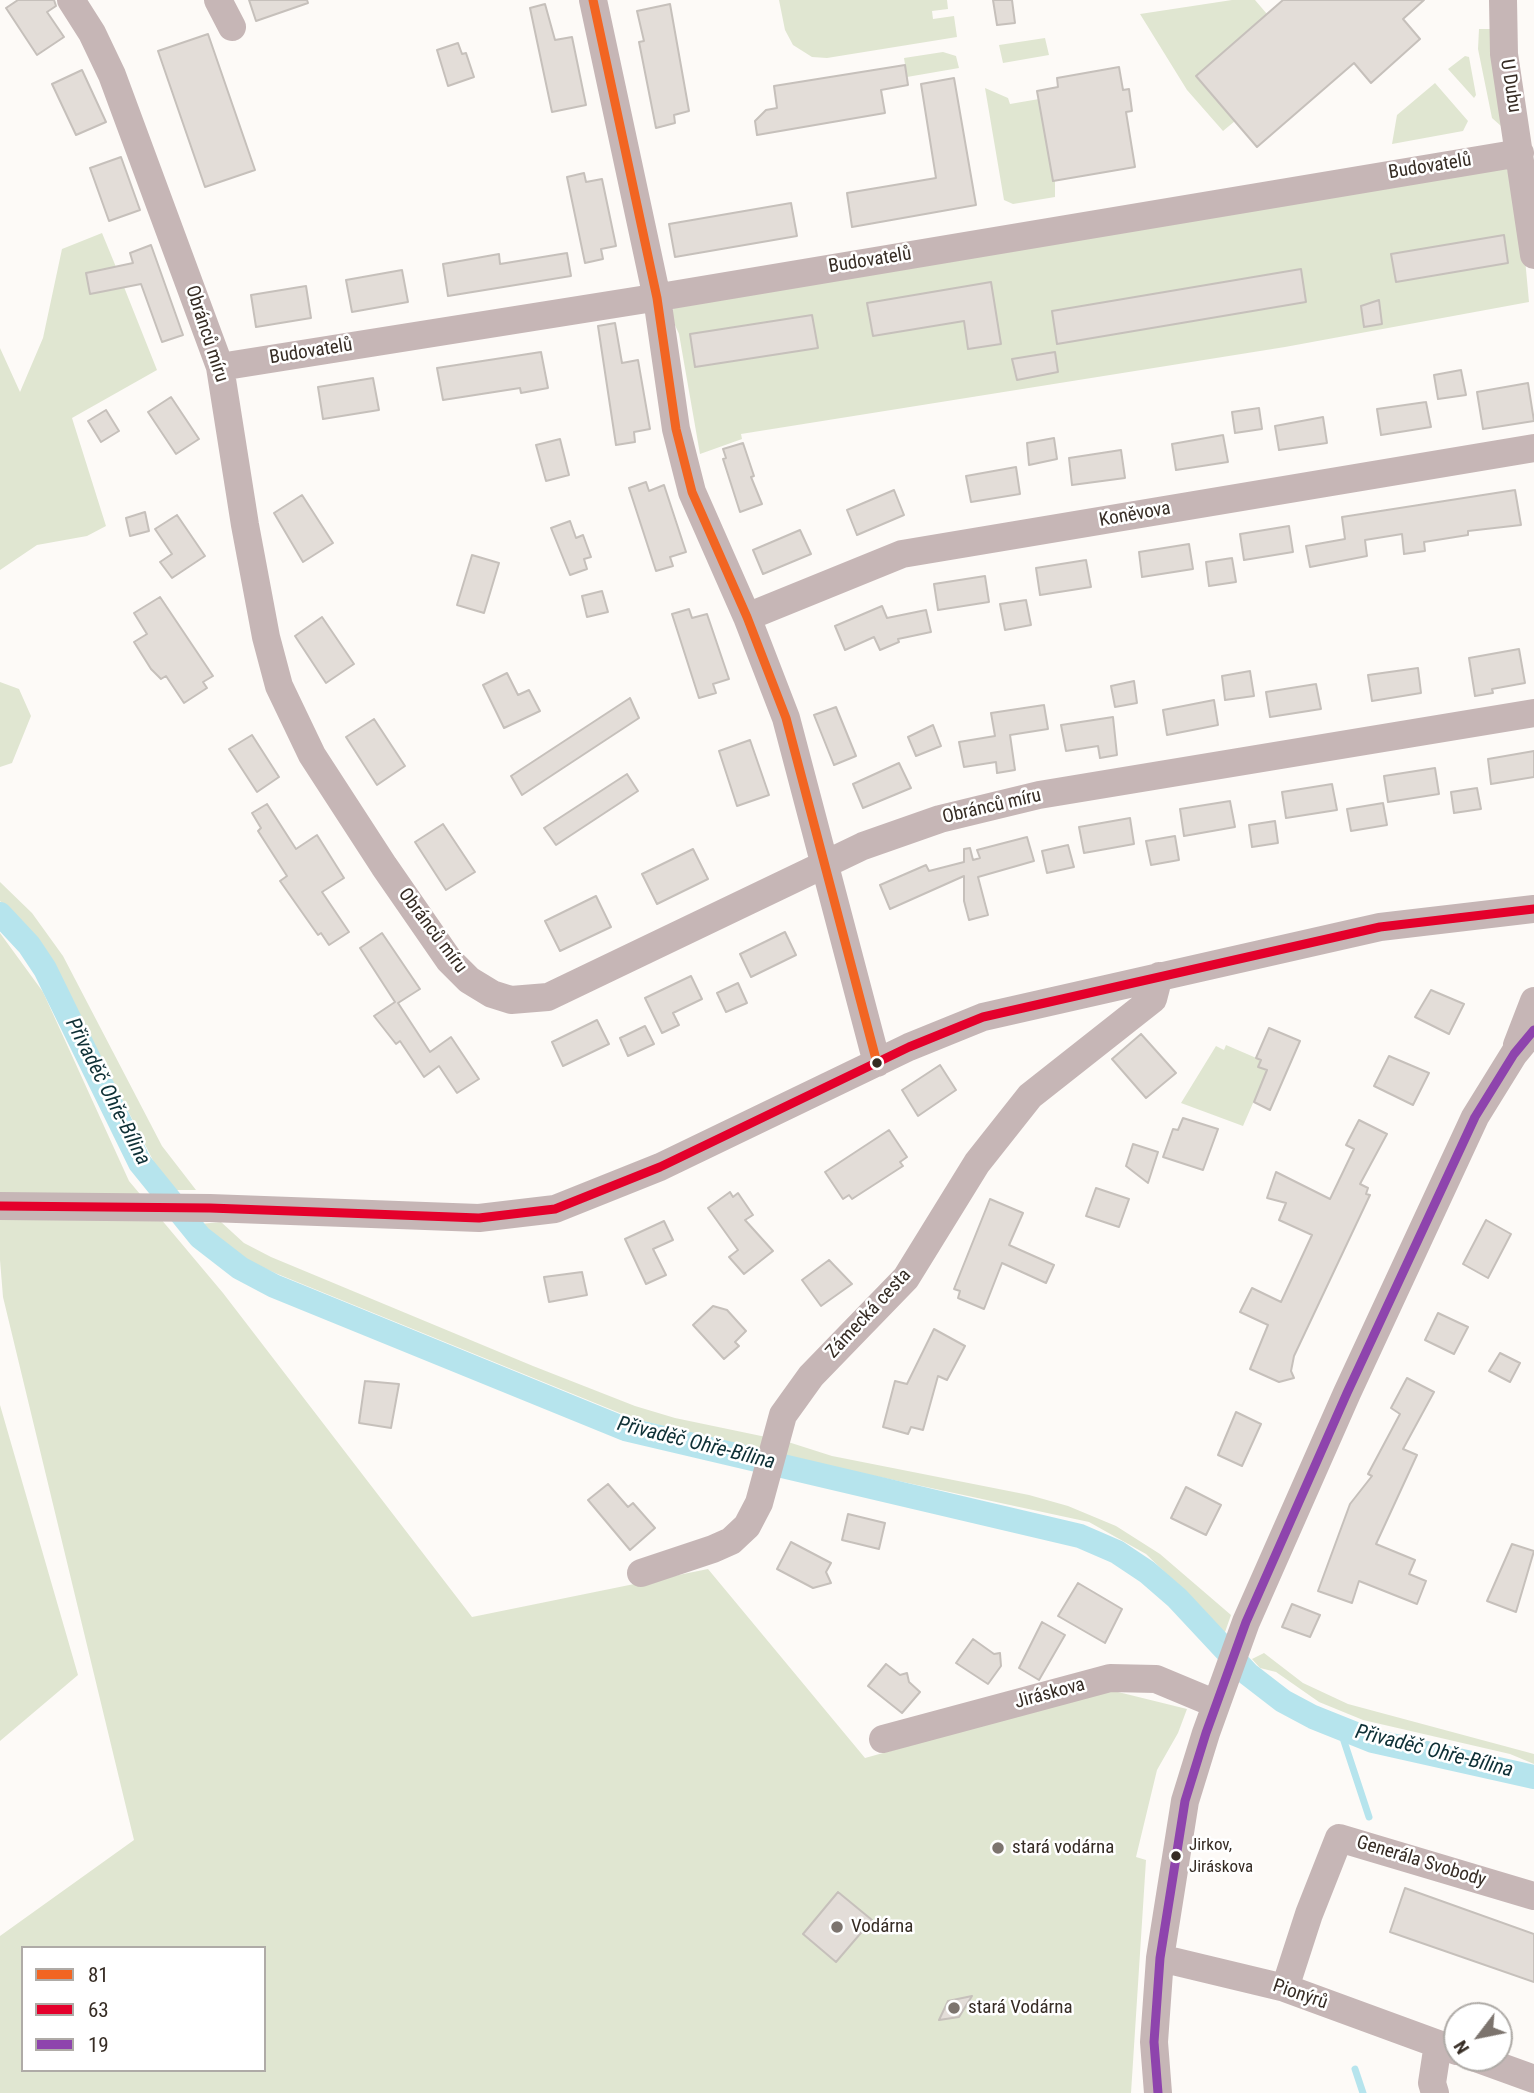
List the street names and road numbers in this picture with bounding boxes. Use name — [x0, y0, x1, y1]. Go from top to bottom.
street label: U Dubu — [1495, 58, 1525, 114]
street label: Budovatelů — [1387, 149, 1473, 185]
street label: Budovatelů — [827, 243, 913, 279]
street label: Obránců míru — [180, 283, 232, 385]
street label: Budovatelů — [268, 334, 354, 370]
street label: Koněvova — [1098, 498, 1172, 532]
street label: Obránců míru — [940, 785, 1044, 829]
street label: Obránců míru — [393, 884, 471, 978]
street label: Zámecká cesta — [822, 1264, 916, 1364]
street label: Jiráskova — [1012, 1674, 1088, 1714]
street label: Generála Svobody — [1353, 1831, 1489, 1893]
street label: Pionýrů — [1270, 1975, 1330, 2015]

